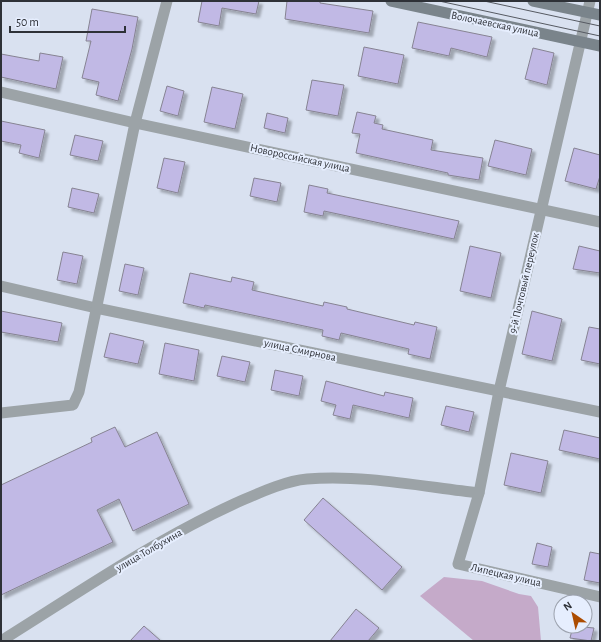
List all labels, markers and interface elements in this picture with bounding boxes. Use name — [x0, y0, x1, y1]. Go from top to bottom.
scale bar — [10, 8, 125, 34]
street label: Волочаевская улица — [450, 9, 540, 39]
text: 50 m — [16, 16, 39, 28]
street label: Новороссийская улица — [249, 142, 351, 174]
street label: 9-й Почтовый переулок — [507, 231, 541, 335]
street label: улица Смирнова — [262, 337, 337, 363]
street label: улица Толбухина — [113, 527, 184, 574]
street label: Липецкая улица — [470, 562, 542, 588]
north arrow — [553, 594, 593, 634]
text: N — [561, 599, 574, 613]

